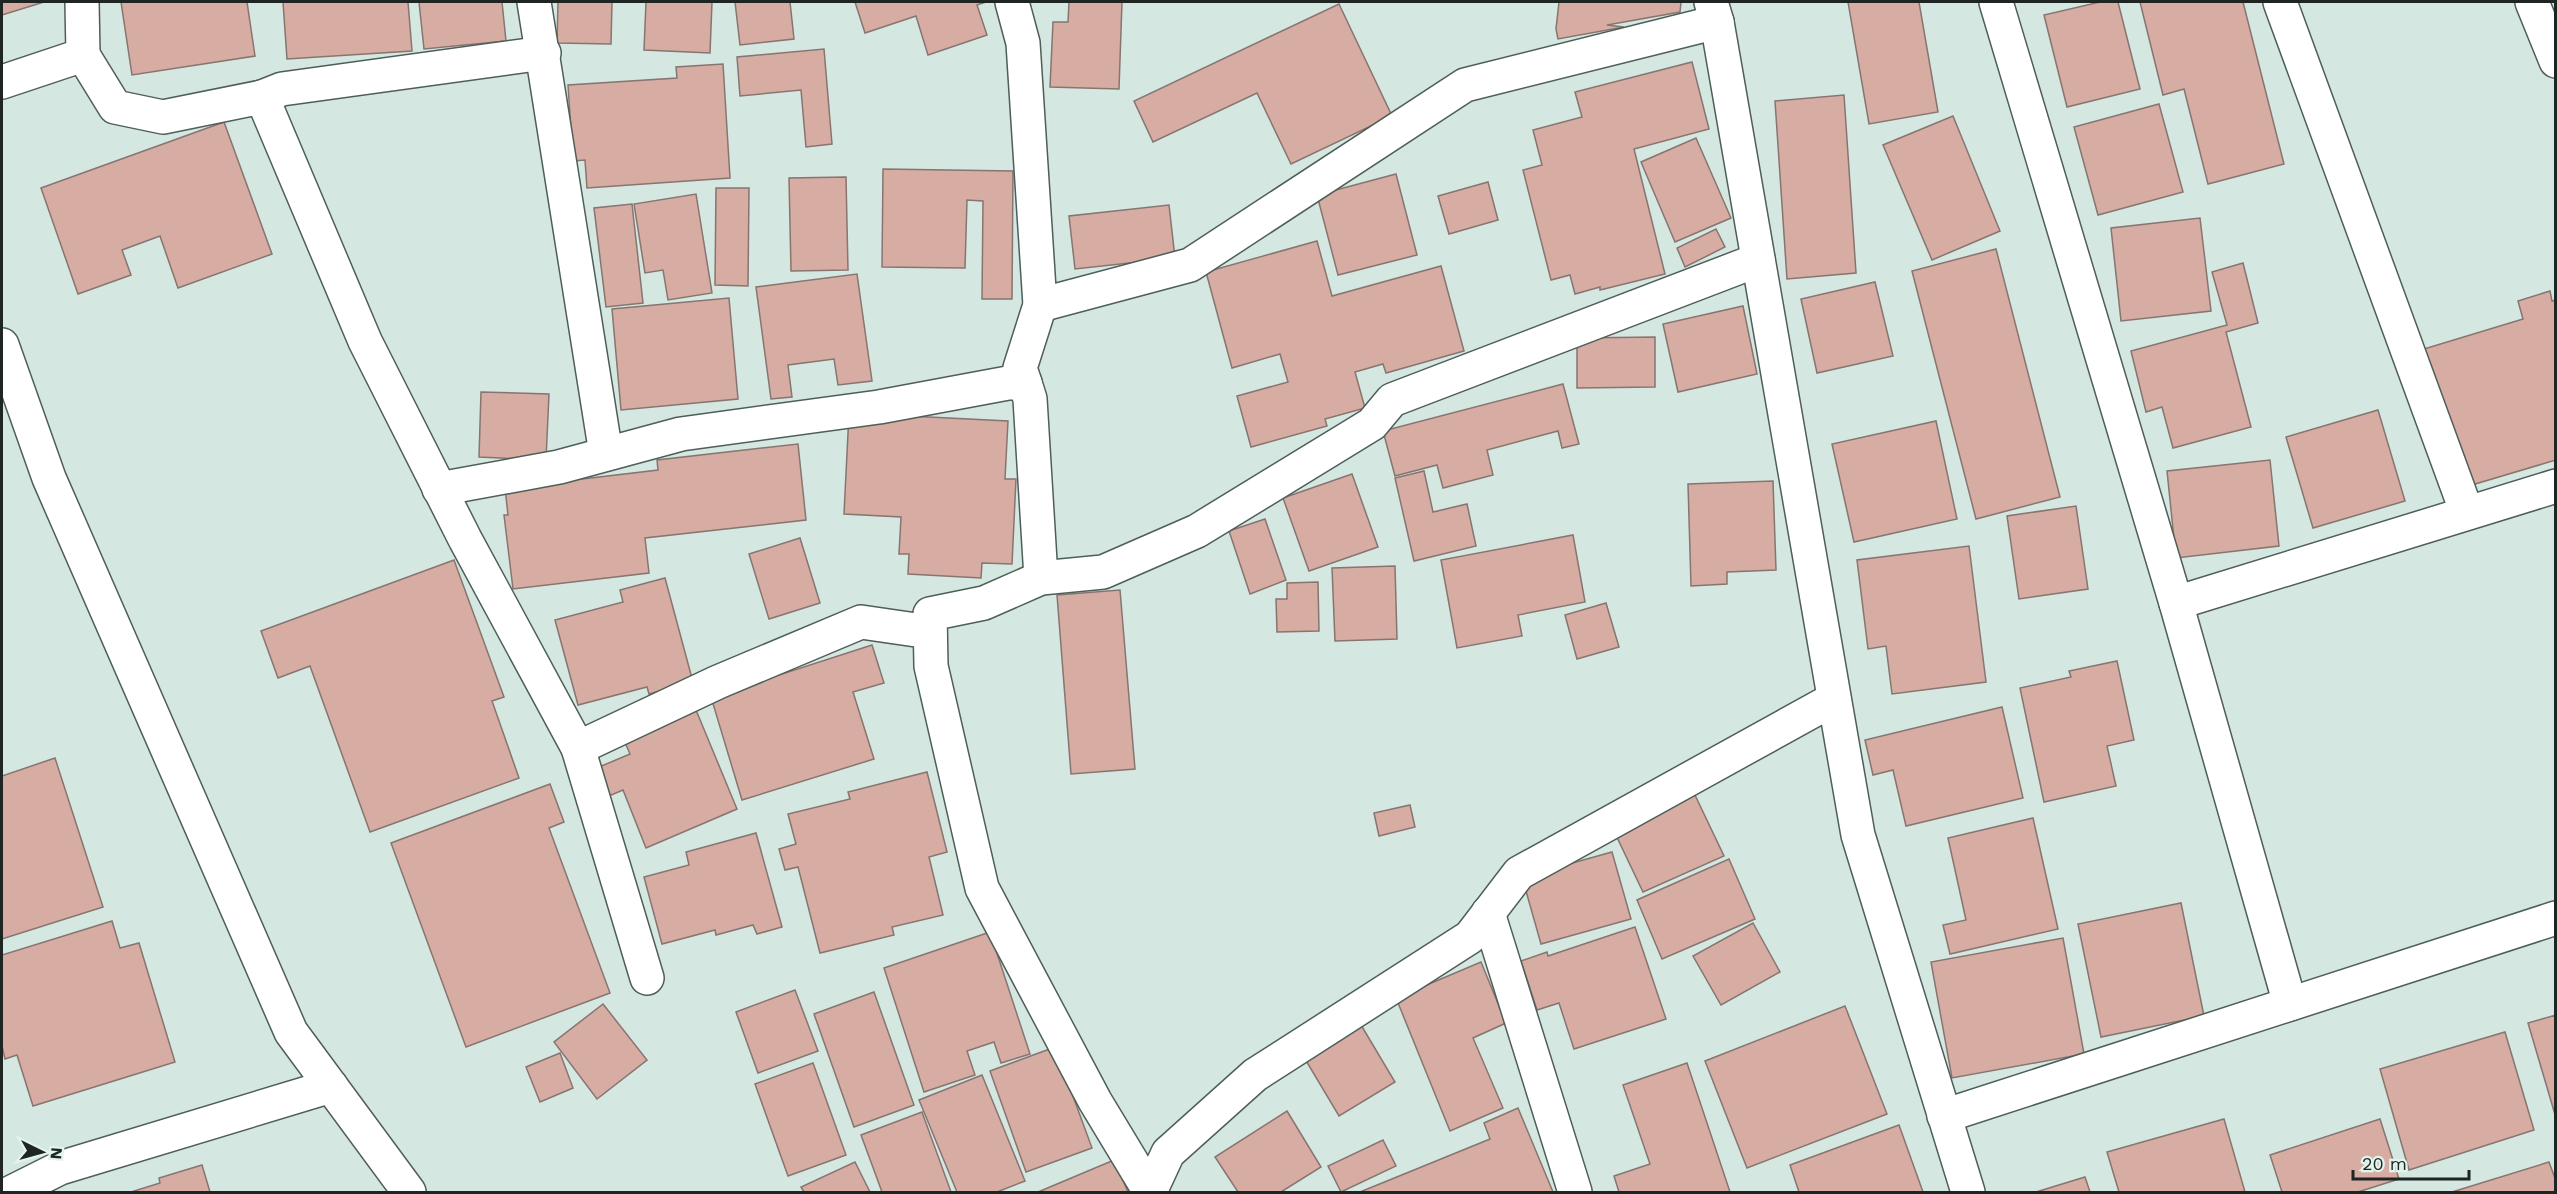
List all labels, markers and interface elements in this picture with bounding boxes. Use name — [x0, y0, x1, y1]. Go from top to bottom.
north arrow — [12, 1122, 72, 1182]
scale bar — [2353, 1143, 2468, 1181]
text: N — [46, 1147, 66, 1160]
text: 20 m — [2362, 1153, 2407, 1174]

